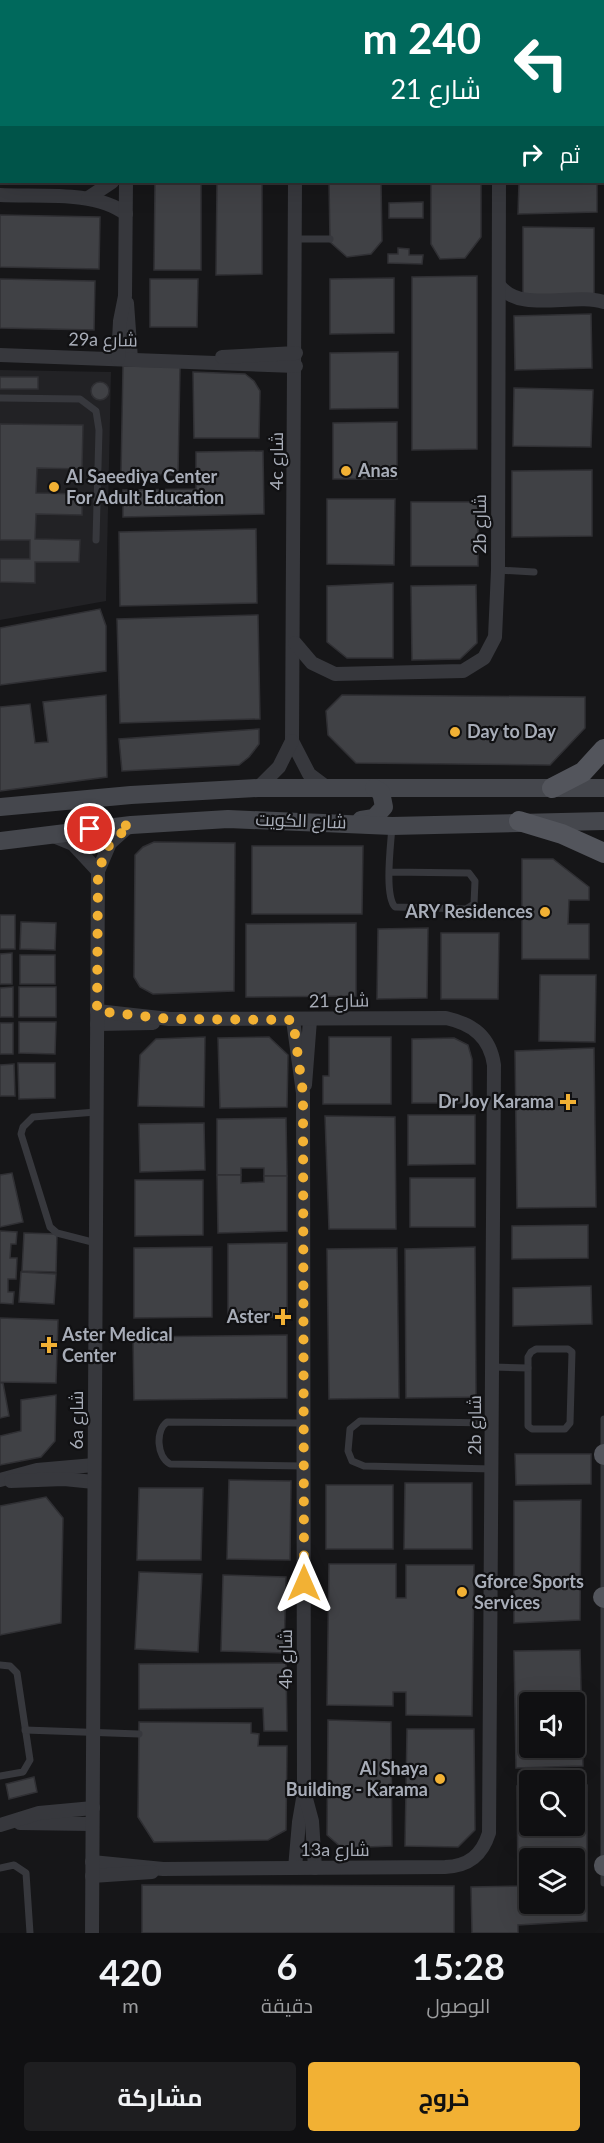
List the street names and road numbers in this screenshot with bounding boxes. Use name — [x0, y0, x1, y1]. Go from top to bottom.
street label: 29a شارع — [68, 327, 138, 353]
street label: 4c شارع — [265, 432, 289, 490]
street label: 2b شارع — [468, 494, 492, 554]
street label: شارع الكويت — [255, 807, 347, 835]
street label: شارع 21 — [309, 988, 369, 1014]
street label: 6a شارع — [65, 1391, 89, 1449]
street label: 2b شارع — [463, 1395, 487, 1455]
street label: 4b شارع — [274, 1629, 298, 1689]
street label: 13a شارع — [300, 1838, 370, 1862]

